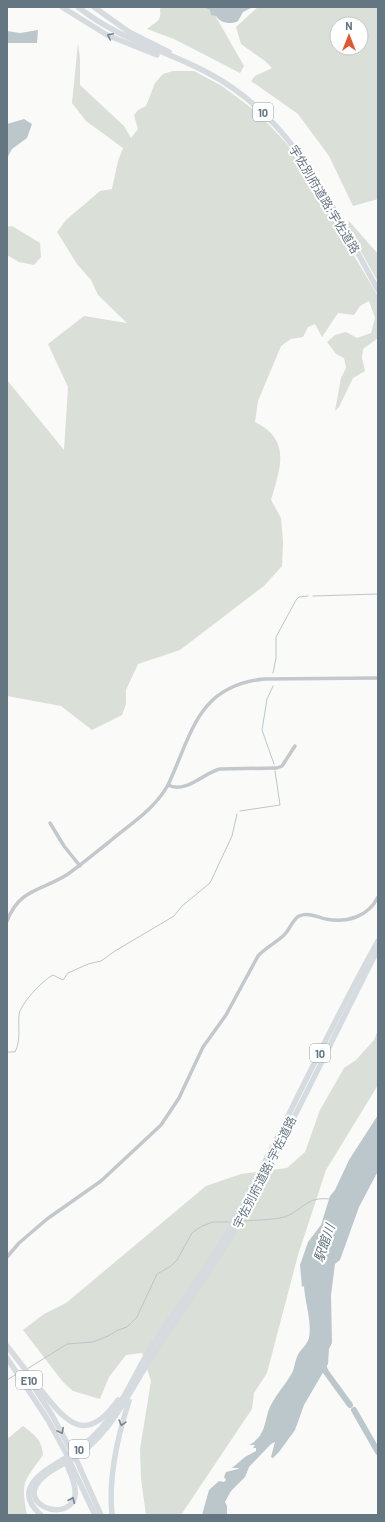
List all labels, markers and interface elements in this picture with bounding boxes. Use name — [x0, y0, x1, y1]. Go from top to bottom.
north arrow — [329, 16, 369, 56]
text: N — [345, 19, 353, 32]
one-way arrow — [106, 33, 114, 41]
road number: 10 — [253, 103, 273, 121]
street label: 宇佐別府道路;宇佐道路 — [287, 142, 363, 256]
road number: 10 — [310, 1044, 330, 1062]
street label: 宇佐別府道路;宇佐道路 — [230, 1114, 298, 1230]
water label: 駅館川 — [310, 1220, 339, 1264]
road number: E10 — [16, 1371, 42, 1389]
one-way arrow — [118, 1419, 127, 1426]
one-way arrow — [56, 1427, 63, 1434]
road number: 10 — [69, 1440, 89, 1458]
one-way arrow — [68, 1497, 76, 1504]

